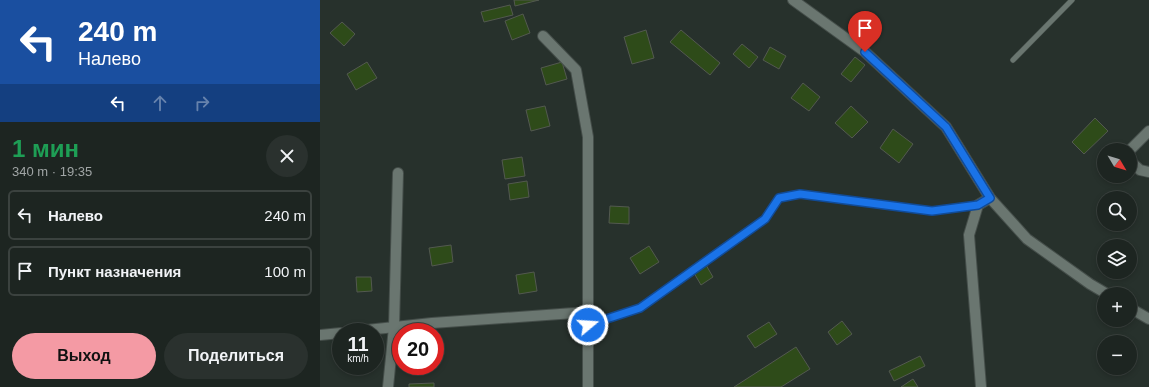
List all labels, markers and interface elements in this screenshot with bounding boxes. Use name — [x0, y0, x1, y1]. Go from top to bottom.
pin — [848, 11, 882, 52]
icon: left — [12, 16, 64, 68]
text: 240 m — [78, 16, 157, 47]
icon: arrive — [854, 17, 876, 39]
text: Налево — [78, 49, 141, 69]
icon: left — [107, 92, 129, 114]
icon: ahead — [149, 92, 171, 114]
icon: right — [191, 92, 213, 114]
text: 1 мин — [12, 135, 79, 162]
button: close — [266, 135, 308, 177]
north arrow — [1097, 143, 1137, 183]
map controls — [1097, 143, 1137, 375]
text: 340 m · 19:35 — [12, 164, 92, 179]
button: search — [1097, 191, 1137, 231]
icon: left — [14, 204, 36, 226]
text: Налево — [48, 207, 103, 224]
text: 240 m — [264, 207, 306, 224]
button: layers — [1097, 239, 1137, 279]
icon: arrive — [14, 260, 36, 282]
text: Пункт назначения — [48, 263, 181, 280]
text: 100 m — [264, 263, 306, 280]
button: + — [1097, 287, 1137, 327]
position arrow — [567, 304, 609, 346]
speed limit sign: 20 — [392, 323, 444, 375]
button: Выход — [12, 333, 156, 379]
button: Поделиться — [164, 333, 308, 379]
text: 11 — [347, 333, 369, 355]
button: − — [1097, 335, 1137, 375]
text: km/h — [347, 353, 369, 364]

